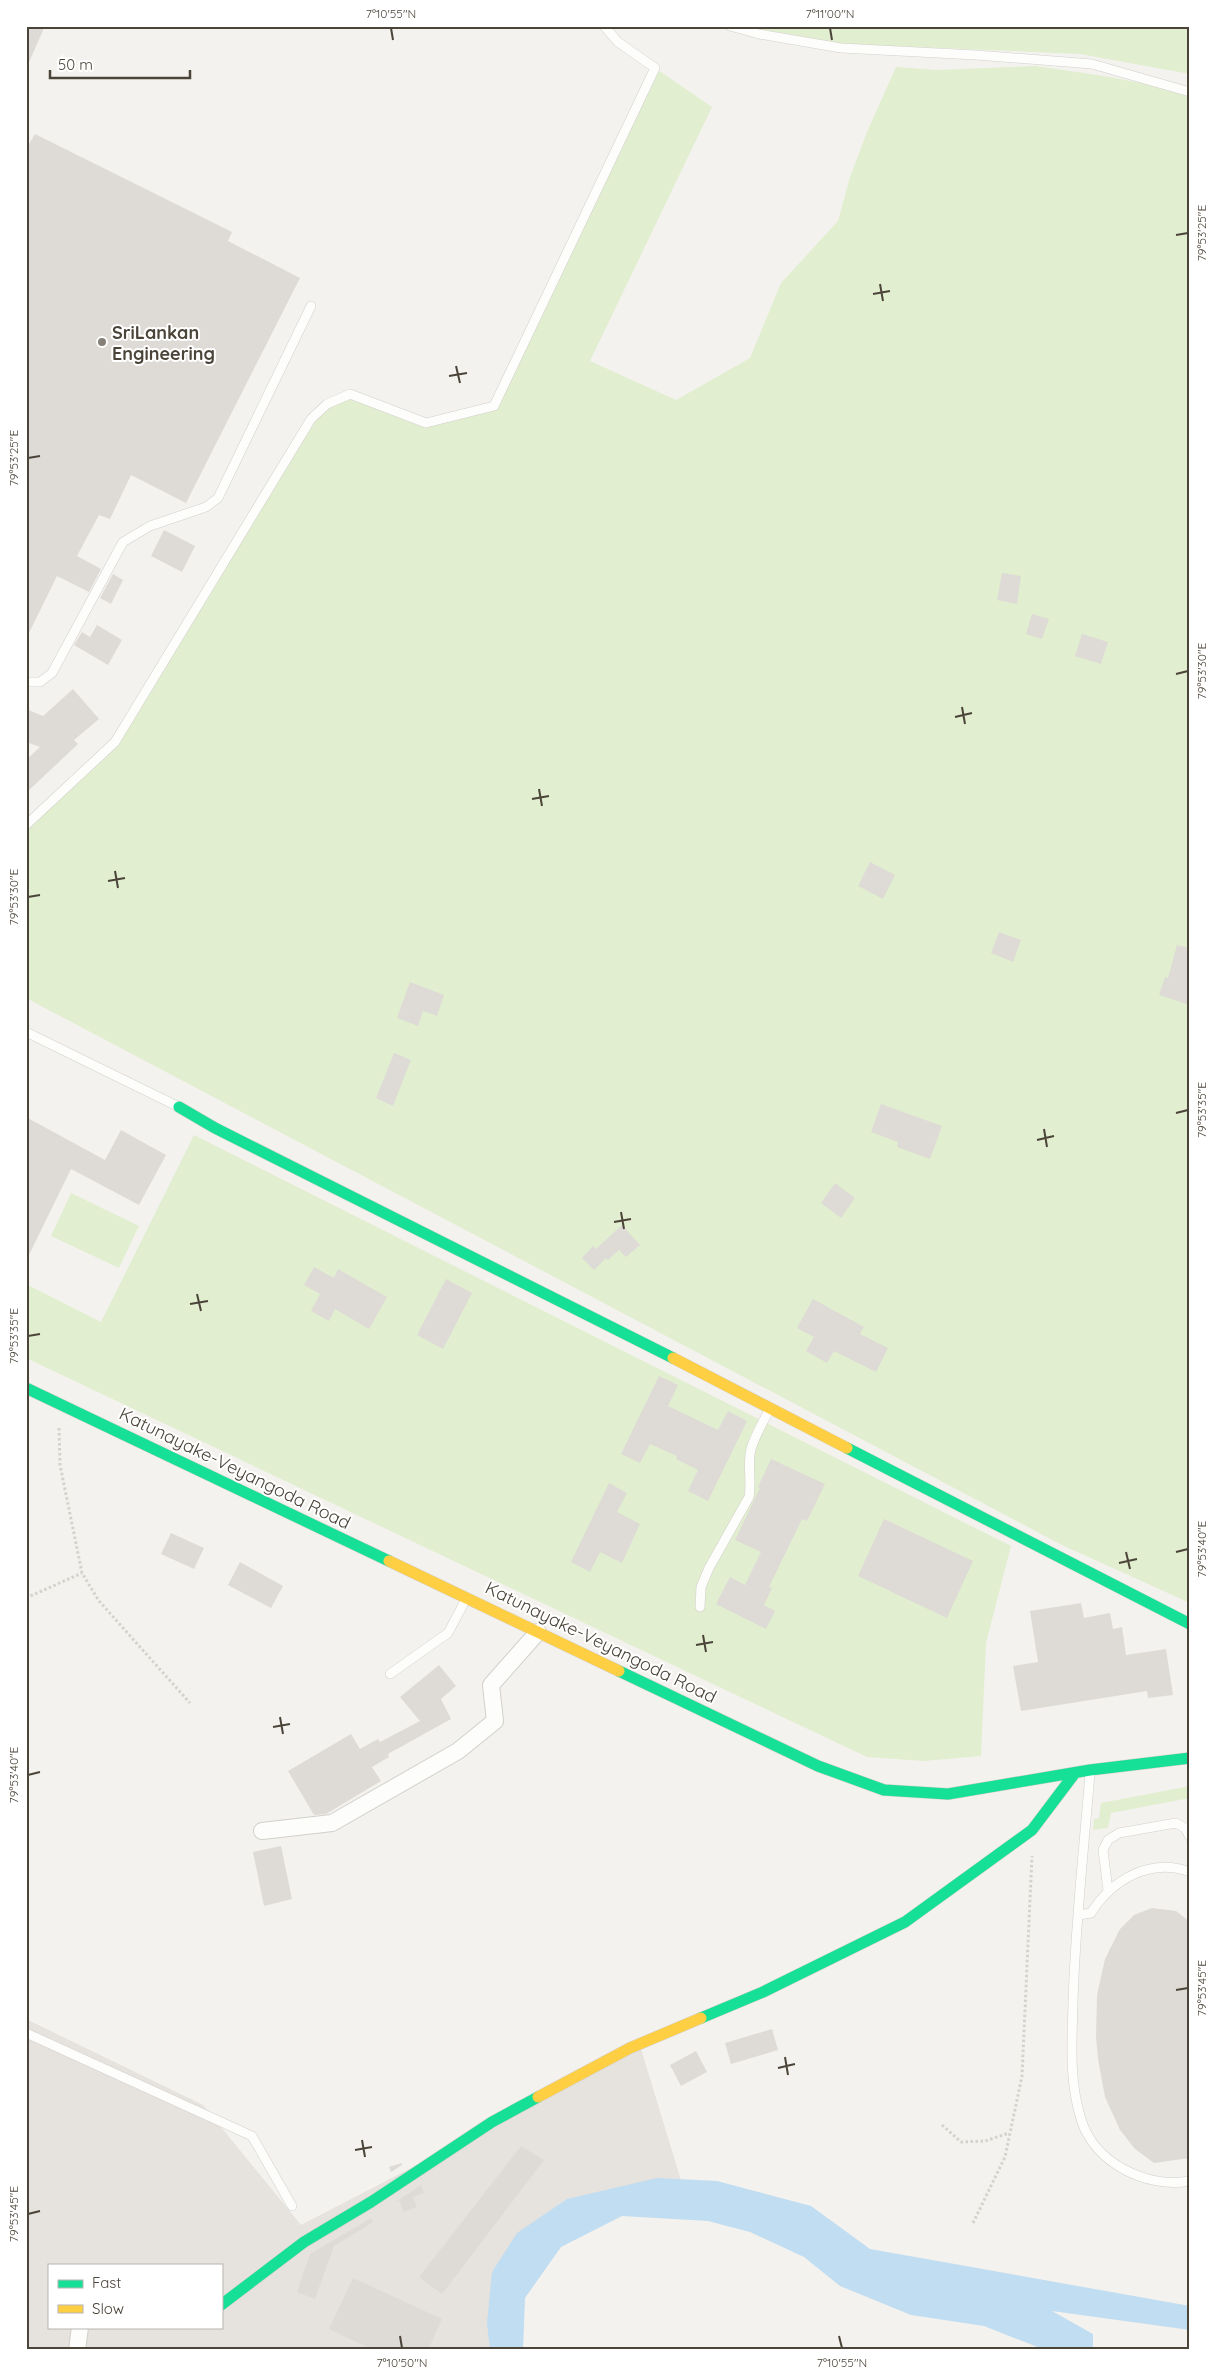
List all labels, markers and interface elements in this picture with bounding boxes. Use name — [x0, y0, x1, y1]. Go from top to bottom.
text: 7°10'55"N — [366, 6, 416, 21]
text: 7°11'00"N — [806, 6, 854, 21]
scale bar — [50, 48, 190, 80]
text: 50 m — [58, 55, 93, 74]
text: 79°53'25"E — [1194, 205, 1209, 261]
place label: SriLankan Engineering — [112, 321, 215, 365]
marker: SriLankan Engineering — [96, 336, 108, 348]
text: 79°53'25"E — [6, 430, 21, 486]
text: 79°53'30"E — [1194, 642, 1209, 699]
text: 79°53'30"E — [6, 868, 21, 925]
text: 79°53'35"E — [1194, 1082, 1209, 1138]
text: 79°53'35"E — [6, 1308, 21, 1364]
street label: Katunayake-Veyangoda Road — [116, 1402, 354, 1534]
text: 79°53'40"E — [1194, 1520, 1209, 1577]
street label: Katunayake-Veyangoda Road — [482, 1576, 720, 1708]
text: 79°53'40"E — [6, 1746, 21, 1803]
text: 79°53'45"E — [1194, 1960, 1209, 2016]
text: 79°53'45"E — [6, 2186, 21, 2242]
legend — [48, 2264, 222, 2328]
text: Fast — [92, 2273, 121, 2292]
text: Slow — [92, 2299, 124, 2318]
text: 7°10'50"N — [376, 2355, 428, 2370]
text: 7°10'55"N — [817, 2355, 867, 2370]

